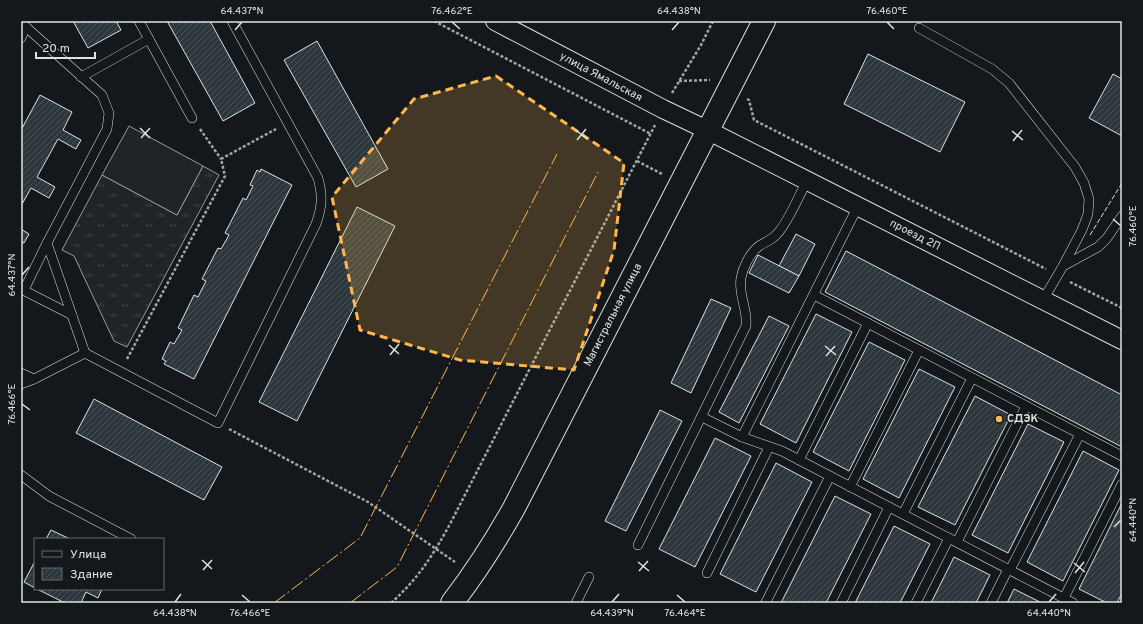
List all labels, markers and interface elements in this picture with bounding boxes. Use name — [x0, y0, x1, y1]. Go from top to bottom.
text: 64.437°N — [221, 5, 263, 18]
text: 76.462°E — [431, 5, 473, 18]
text: 64.438°N — [657, 5, 701, 18]
text: 76.460°E — [866, 5, 908, 18]
scale bar — [36, 34, 95, 60]
text: 20 m — [42, 41, 70, 57]
street label: улица Ямальская — [557, 49, 645, 105]
text: 76.460°E — [1127, 205, 1140, 247]
street label: проезд 2П — [887, 216, 943, 254]
text: 64.437°N — [6, 254, 19, 296]
street label: Магистральная улица — [581, 261, 645, 369]
text: 76.466°E — [6, 383, 19, 425]
place label: СДЭК — [1007, 412, 1039, 426]
marker: СДЭК — [994, 414, 1004, 424]
text: 64.440°N — [1127, 498, 1140, 542]
legend — [34, 538, 164, 590]
text: Улица — [70, 547, 106, 563]
text: Здание — [70, 567, 113, 583]
text: 64.438°N — [153, 607, 197, 620]
text: 76.466°E — [229, 607, 271, 620]
text: 64.439°N — [590, 607, 634, 620]
text: 76.464°E — [664, 607, 706, 620]
text: 64.440°N — [1027, 607, 1071, 620]

